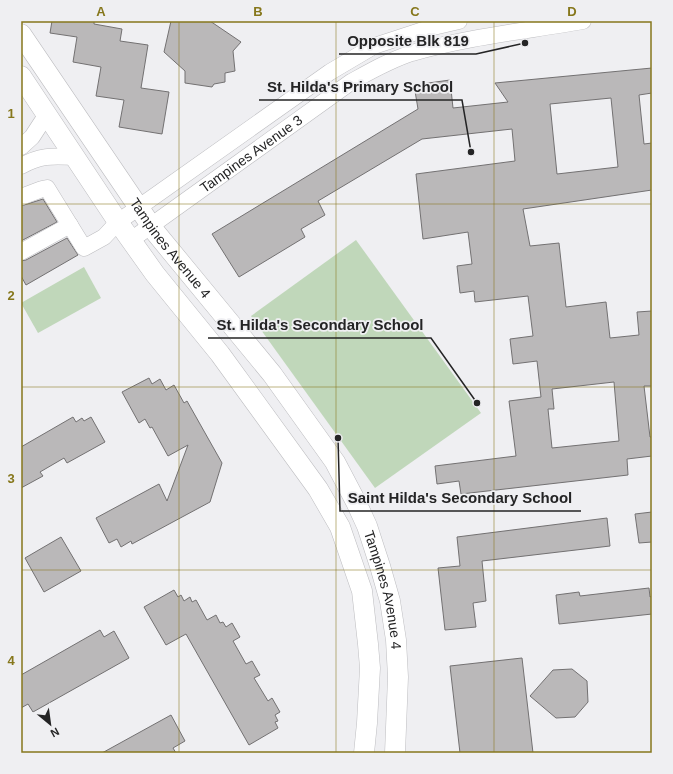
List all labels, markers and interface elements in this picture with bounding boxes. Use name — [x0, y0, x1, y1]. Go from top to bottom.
text: A — [96, 4, 106, 19]
text: B — [253, 4, 263, 19]
text: C — [410, 4, 420, 19]
text: D — [567, 4, 577, 19]
callout: Opposite Blk 819 — [339, 27, 476, 54]
text: Opposite Blk 819 — [347, 32, 469, 49]
callout: St. Hilda's Primary School — [259, 73, 462, 100]
text: St. Hilda's Primary School — [267, 78, 453, 95]
text: 1 — [7, 106, 15, 121]
street label: Tampines Avenue 3 — [197, 111, 306, 196]
street label: Tampines Avenue 4 — [127, 195, 214, 301]
text: 2 — [7, 288, 15, 303]
callout: St. Hilda's Secondary School — [208, 311, 431, 338]
text: St. Hilda's Secondary School — [217, 316, 423, 333]
text: 3 — [7, 471, 15, 486]
callout: Saint Hilda's Secondary School — [340, 484, 581, 511]
text: Saint Hilda's Secondary School — [348, 489, 572, 506]
street label: Tampines Avenue 4 — [361, 528, 404, 650]
text: 4 — [7, 653, 15, 668]
north arrow — [30, 704, 70, 744]
text: N — [48, 726, 61, 740]

